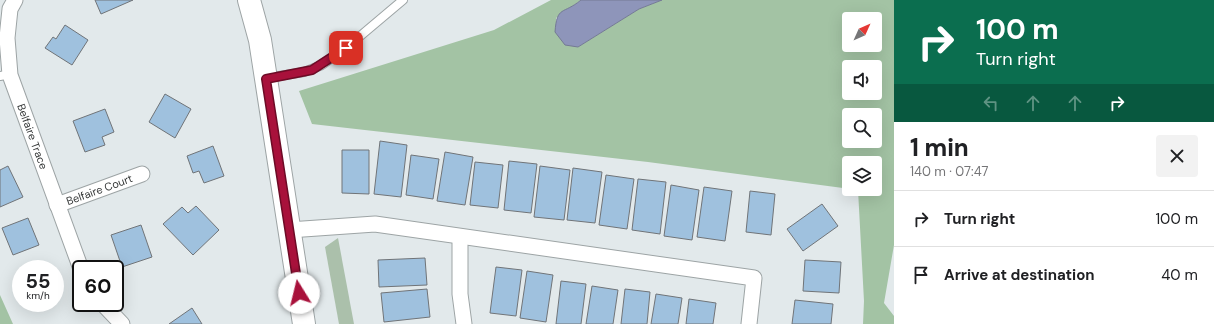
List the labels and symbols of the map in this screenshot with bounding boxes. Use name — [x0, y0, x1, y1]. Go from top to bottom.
north arrow — [842, 12, 882, 52]
pin — [329, 31, 363, 65]
street label: Belfaire Trace — [14, 102, 51, 171]
street label: Belfaire Court — [64, 171, 134, 208]
speed limit sign: 60 — [72, 260, 124, 312]
position arrow — [278, 272, 320, 314]

